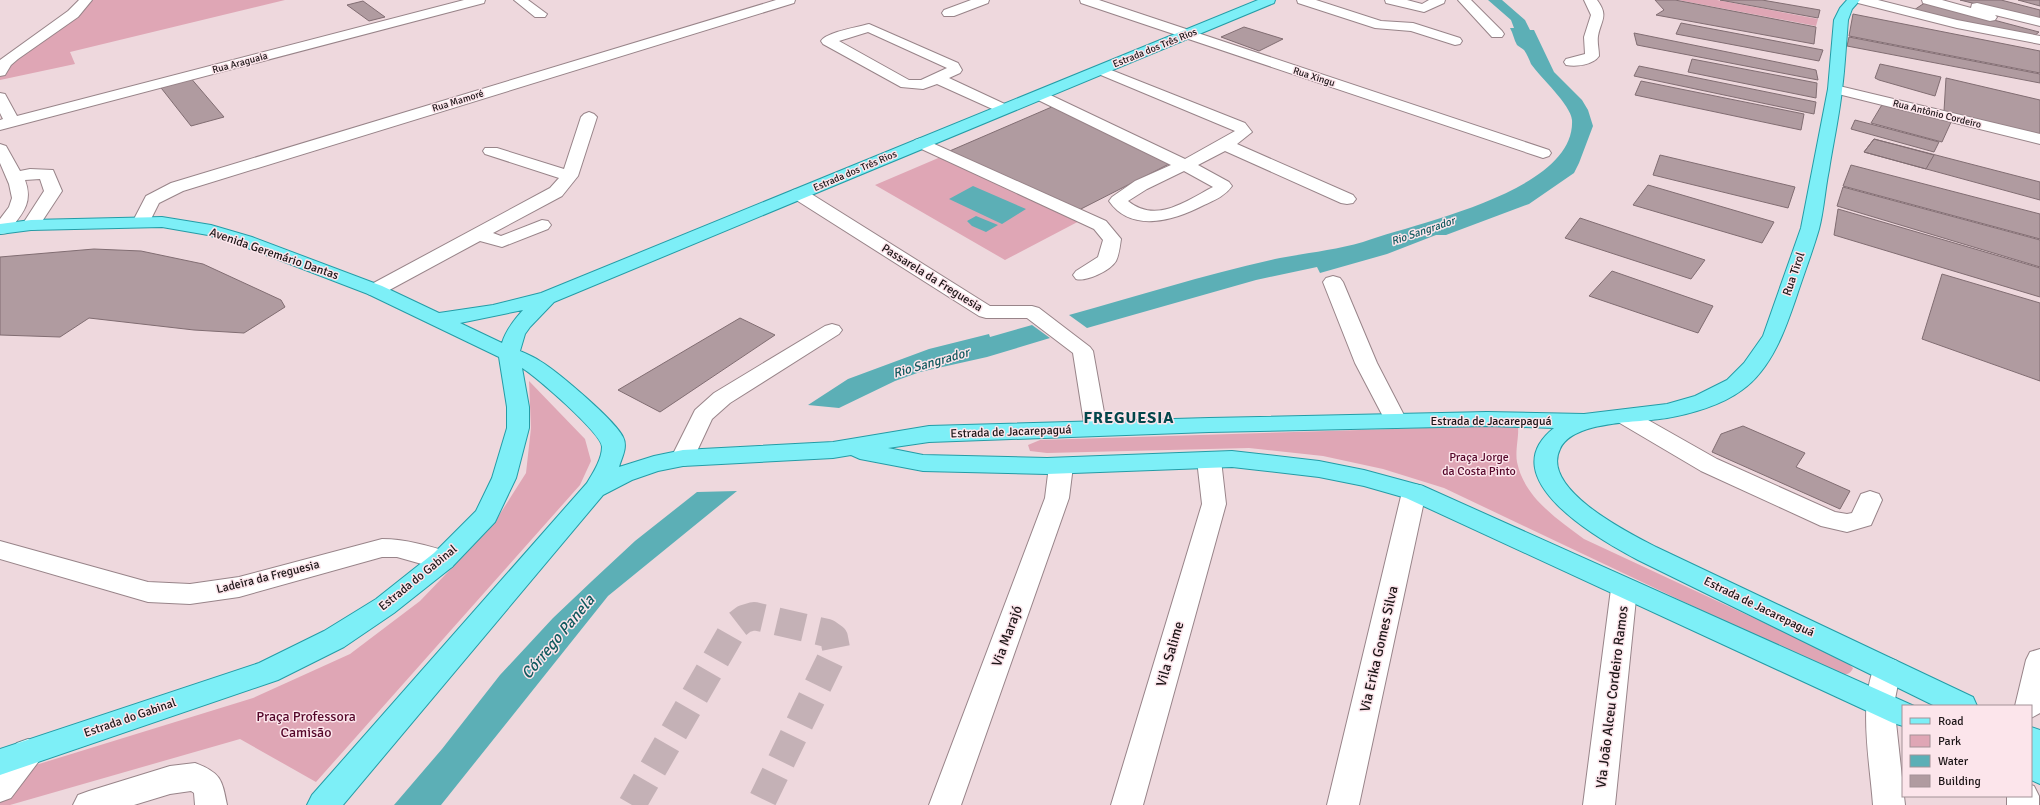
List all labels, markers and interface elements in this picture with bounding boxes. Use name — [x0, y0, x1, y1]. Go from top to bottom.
street label: Estrada dos Três Rios — [1111, 25, 1199, 70]
street label: Rua Araguaia — [211, 50, 269, 76]
street label: Rua Xingu — [1292, 65, 1336, 89]
street label: Rua Mamoré — [431, 87, 485, 115]
street label: Rua Antônio Cordeiro — [1892, 97, 1982, 131]
street label: Estrada dos Três Rios — [811, 148, 899, 194]
water label: Rio Sangrador — [1390, 213, 1458, 248]
street label: Avenida Geremário Dantas — [208, 225, 340, 283]
street label: Passarela da Freguesia — [879, 241, 985, 315]
street label: Rua Tirol — [1780, 250, 1809, 298]
water label: Rio Sangrador — [891, 344, 973, 381]
district label: FREGUESIA — [1084, 408, 1175, 428]
street label: Estrada de Jacarepaguá — [1430, 414, 1552, 429]
street label: Estrada de Jacarepaguá — [950, 422, 1072, 442]
park label: Praça Jorge da Costa Pinto — [1442, 450, 1516, 479]
street label: Estrada do Gabinal — [376, 542, 461, 614]
street label: Ladeira da Freguesia — [215, 557, 321, 597]
street label: Estrada de Jacarepaguá — [1701, 574, 1817, 640]
street label: Via Erika Gomes Silva — [1356, 584, 1402, 714]
water label: Córrego Panela — [517, 590, 600, 683]
street label: Via Marajó — [988, 603, 1026, 669]
street label: Via João Alceu Cordeiro Ramos — [1592, 605, 1632, 789]
street label: Vila Salime — [1153, 619, 1187, 689]
street label: Estrada do Gabinal — [82, 695, 178, 741]
legend — [1902, 705, 2032, 797]
park label: Praça Professora Camisão — [256, 708, 356, 741]
text: Road — [1938, 714, 1964, 729]
text: Park — [1938, 734, 1961, 749]
text: Water — [1938, 754, 1969, 769]
text: Building — [1938, 774, 1981, 789]

